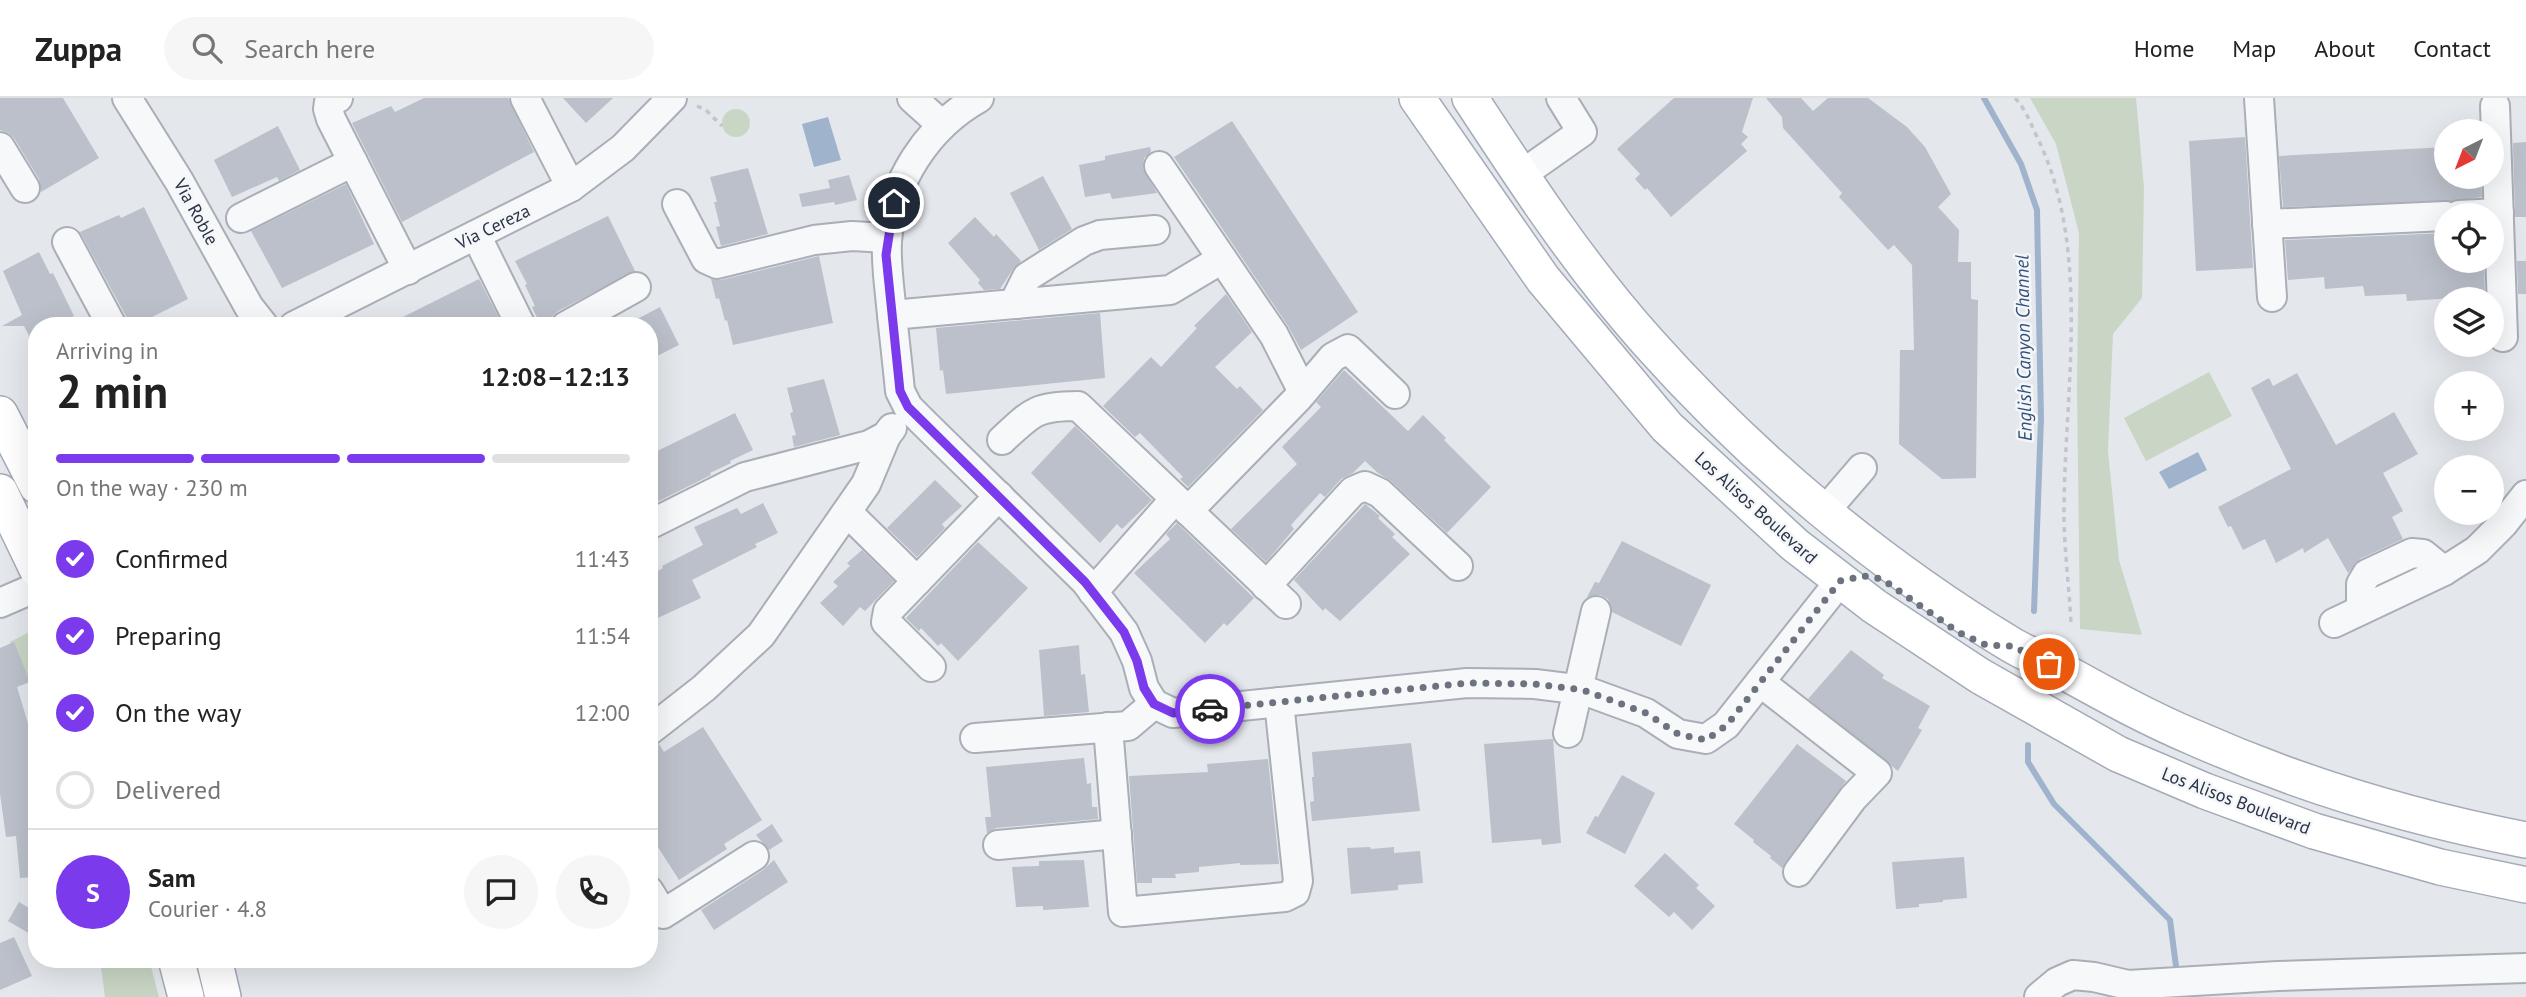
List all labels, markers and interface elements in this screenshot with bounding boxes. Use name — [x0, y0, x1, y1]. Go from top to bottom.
search box — [164, 17, 654, 80]
text: Zuppa — [35, 27, 122, 70]
icon: search — [188, 29, 226, 67]
text: Search here — [244, 32, 375, 65]
text: Home — [2134, 33, 2194, 64]
text: Map — [2232, 33, 2276, 64]
text: About — [2314, 33, 2375, 64]
text: Contact — [2413, 33, 2491, 64]
north arrow — [2434, 119, 2504, 189]
map controls — [2434, 119, 2504, 525]
pin — [864, 173, 924, 233]
street label: Via Roble — [168, 174, 224, 249]
icon: home — [875, 184, 913, 222]
street label: Via Cereza — [451, 199, 534, 255]
button: locate — [2434, 203, 2504, 273]
water label: English Canyon Channel — [2009, 255, 2037, 441]
button: layers — [2434, 287, 2504, 357]
text: Arriving in — [56, 336, 158, 365]
text: 12:08–12:13 — [481, 360, 630, 393]
text: 2 min — [56, 361, 168, 421]
button: + — [2434, 371, 2504, 441]
street label: Los Alisos Boulevard — [1690, 446, 1822, 569]
button: − — [2434, 455, 2504, 525]
text: On the way · 230 m — [56, 473, 248, 502]
icon: check — [56, 540, 94, 578]
text: Confirmed — [115, 542, 228, 575]
text: 11:43 — [575, 544, 630, 573]
icon: check — [56, 617, 94, 655]
text: Preparing — [115, 619, 222, 652]
text: 11:54 — [575, 621, 630, 650]
pin — [2019, 634, 2079, 694]
icon: bag — [2030, 645, 2068, 683]
courier — [1175, 674, 1245, 744]
icon: car — [1191, 690, 1229, 728]
icon: check — [56, 694, 94, 732]
text: On the way — [115, 696, 241, 729]
text: 12:00 — [575, 698, 630, 727]
street label: Los Alisos Boulevard — [2159, 762, 2314, 839]
text: Delivered — [115, 773, 221, 806]
button: chat — [464, 855, 538, 929]
button: phone — [556, 855, 630, 929]
text: Sam — [148, 861, 196, 894]
text: S — [86, 876, 100, 909]
text: Courier · 4.8 — [148, 894, 267, 923]

